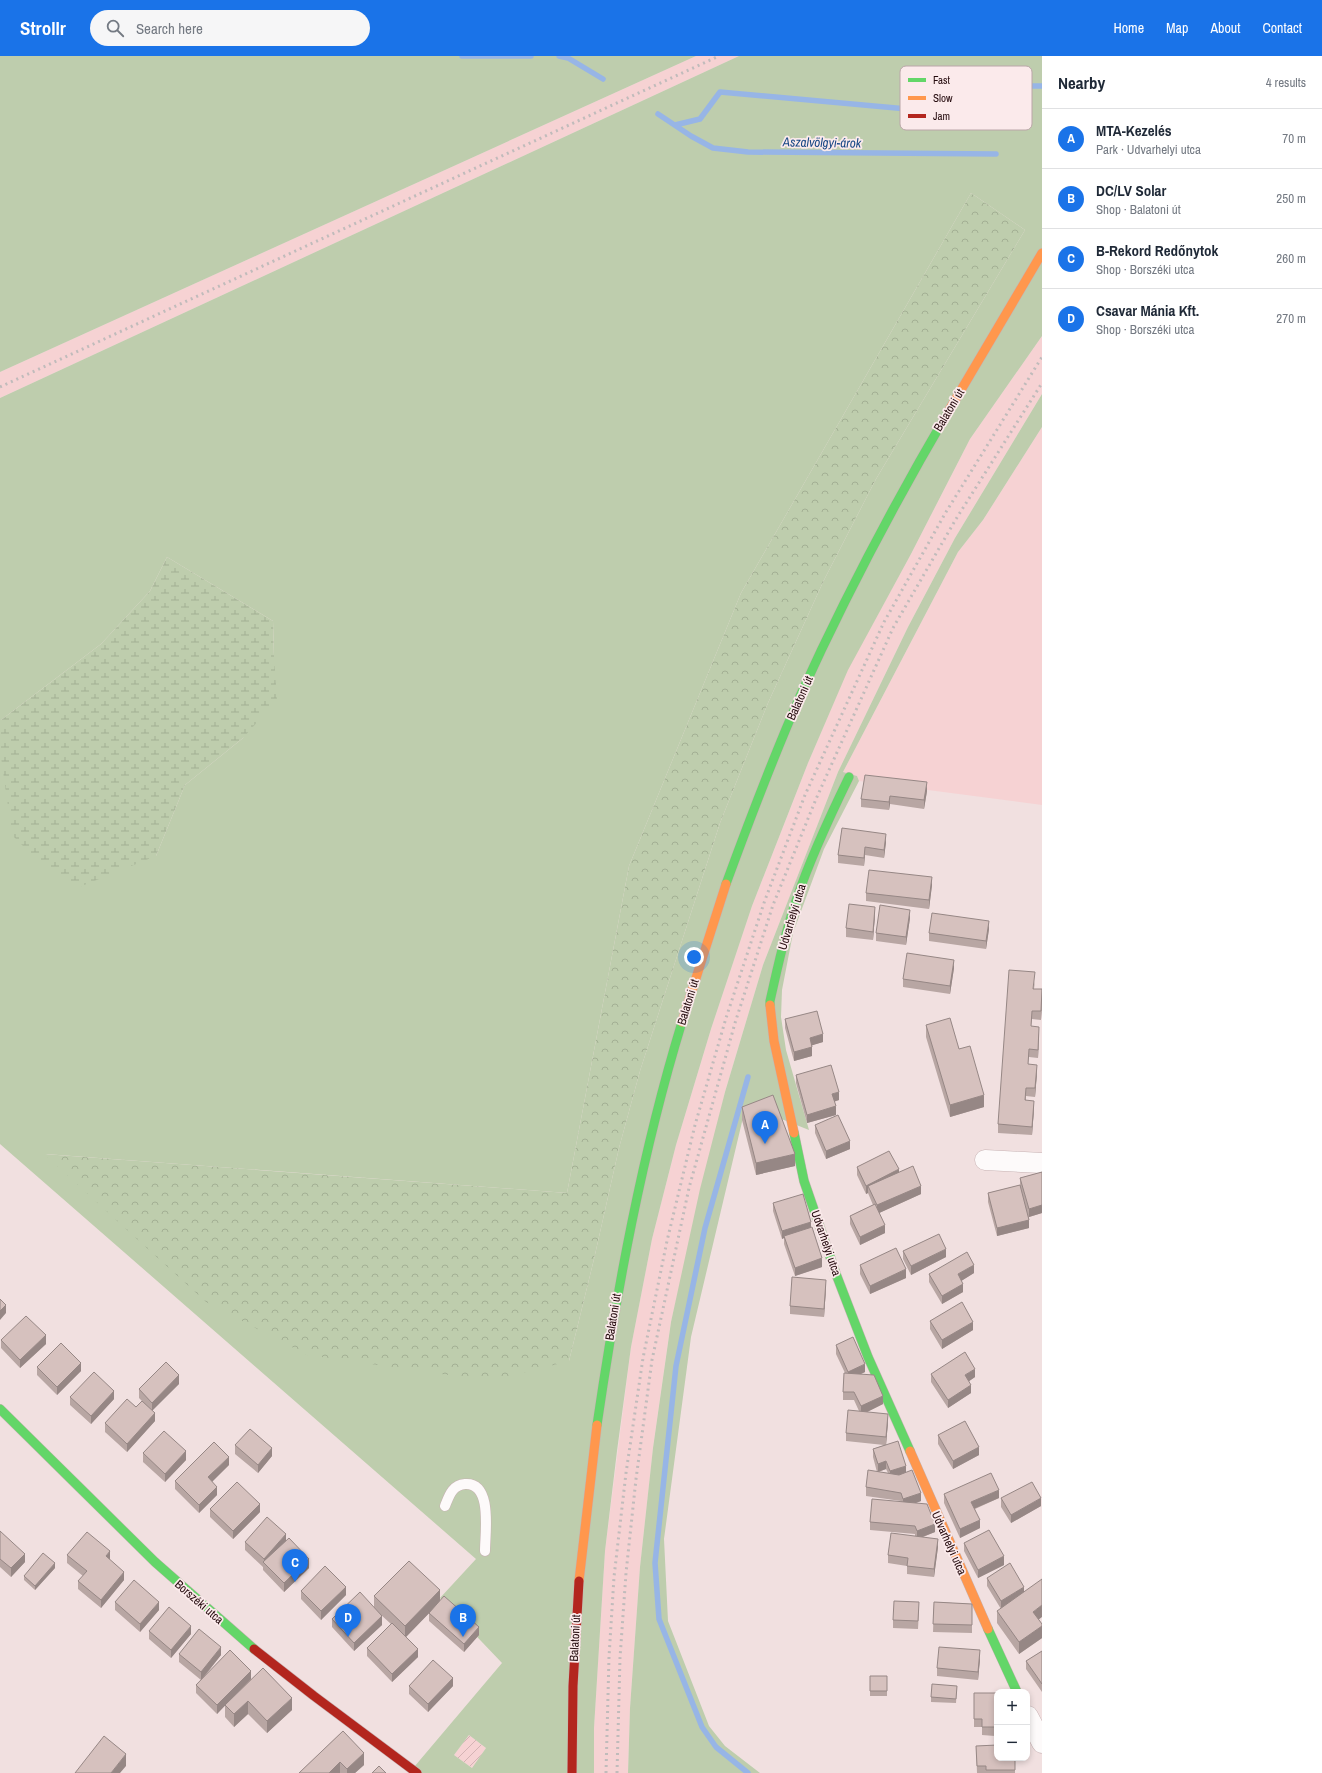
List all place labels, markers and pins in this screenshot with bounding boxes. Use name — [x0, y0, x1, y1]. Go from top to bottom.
pin: A — [752, 1111, 778, 1144]
pin: C — [282, 1549, 308, 1582]
pin: D — [335, 1604, 361, 1637]
pin: B — [450, 1604, 476, 1637]

